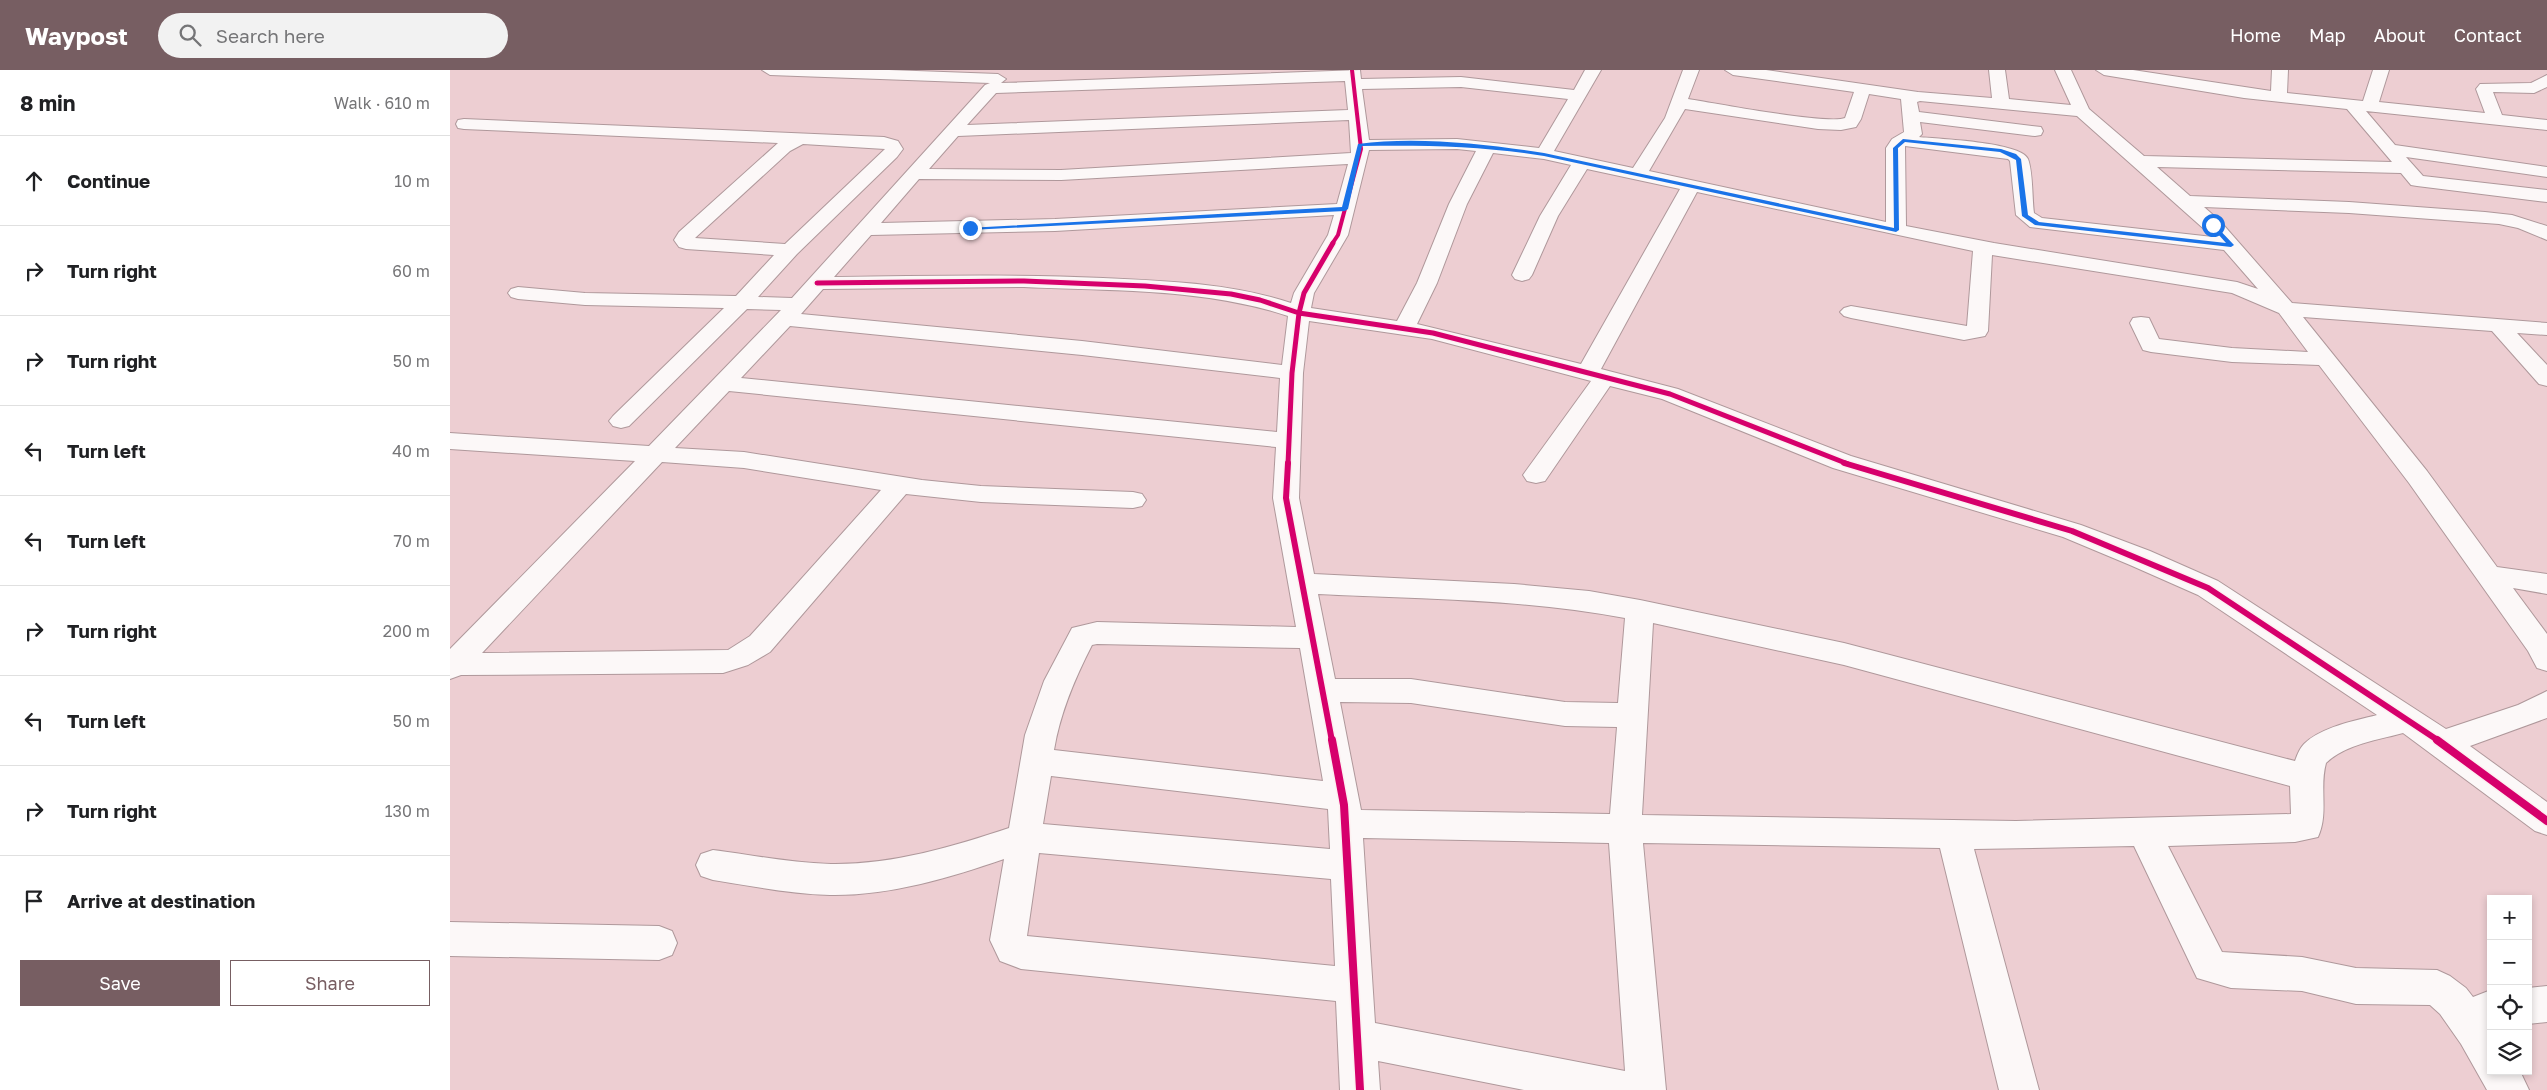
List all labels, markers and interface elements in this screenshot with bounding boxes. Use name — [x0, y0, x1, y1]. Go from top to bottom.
search box — [158, 13, 508, 58]
text: Waypost — [25, 21, 128, 50]
icon: search — [176, 21, 204, 49]
text: Search here — [216, 24, 325, 47]
text: Home — [2230, 24, 2281, 46]
text: Map — [2309, 24, 2346, 46]
text: About — [2374, 24, 2426, 46]
text: Contact — [2454, 24, 2522, 46]
text: 8 min — [20, 90, 76, 116]
text: Walk · 610 m — [334, 93, 430, 113]
icon: ahead — [20, 167, 48, 195]
text: Continue — [67, 169, 150, 192]
text: 10 m — [394, 171, 430, 191]
route start — [2202, 214, 2225, 237]
route end — [959, 217, 982, 240]
icon: right — [20, 257, 48, 285]
text: Turn right — [67, 259, 157, 282]
text: 60 m — [392, 261, 430, 281]
icon: right — [20, 347, 48, 375]
text: Turn right — [67, 349, 157, 372]
text: 50 m — [393, 351, 430, 371]
icon: left — [20, 437, 48, 465]
text: Turn left — [67, 439, 146, 462]
text: 40 m — [392, 441, 430, 461]
icon: left — [20, 527, 48, 555]
text: Turn left — [67, 529, 146, 552]
text: 70 m — [393, 531, 430, 551]
icon: right — [20, 617, 48, 645]
text: Turn right — [67, 619, 157, 642]
text: 200 m — [383, 621, 430, 641]
icon: left — [20, 707, 48, 735]
text: Turn left — [67, 709, 146, 732]
text: 50 m — [393, 711, 430, 731]
icon: right — [20, 797, 48, 825]
text: Turn right — [67, 799, 157, 822]
text: 130 m — [385, 801, 430, 821]
icon: arrive — [20, 887, 48, 915]
text: Arrive at destination — [67, 889, 255, 912]
map controls — [2487, 895, 2532, 1075]
button: + — [2487, 895, 2532, 940]
button: − — [2487, 940, 2532, 985]
button: Save — [20, 960, 220, 1006]
button: Share — [230, 960, 430, 1006]
button: locate — [2487, 985, 2532, 1030]
button: layers — [2487, 1030, 2532, 1075]

